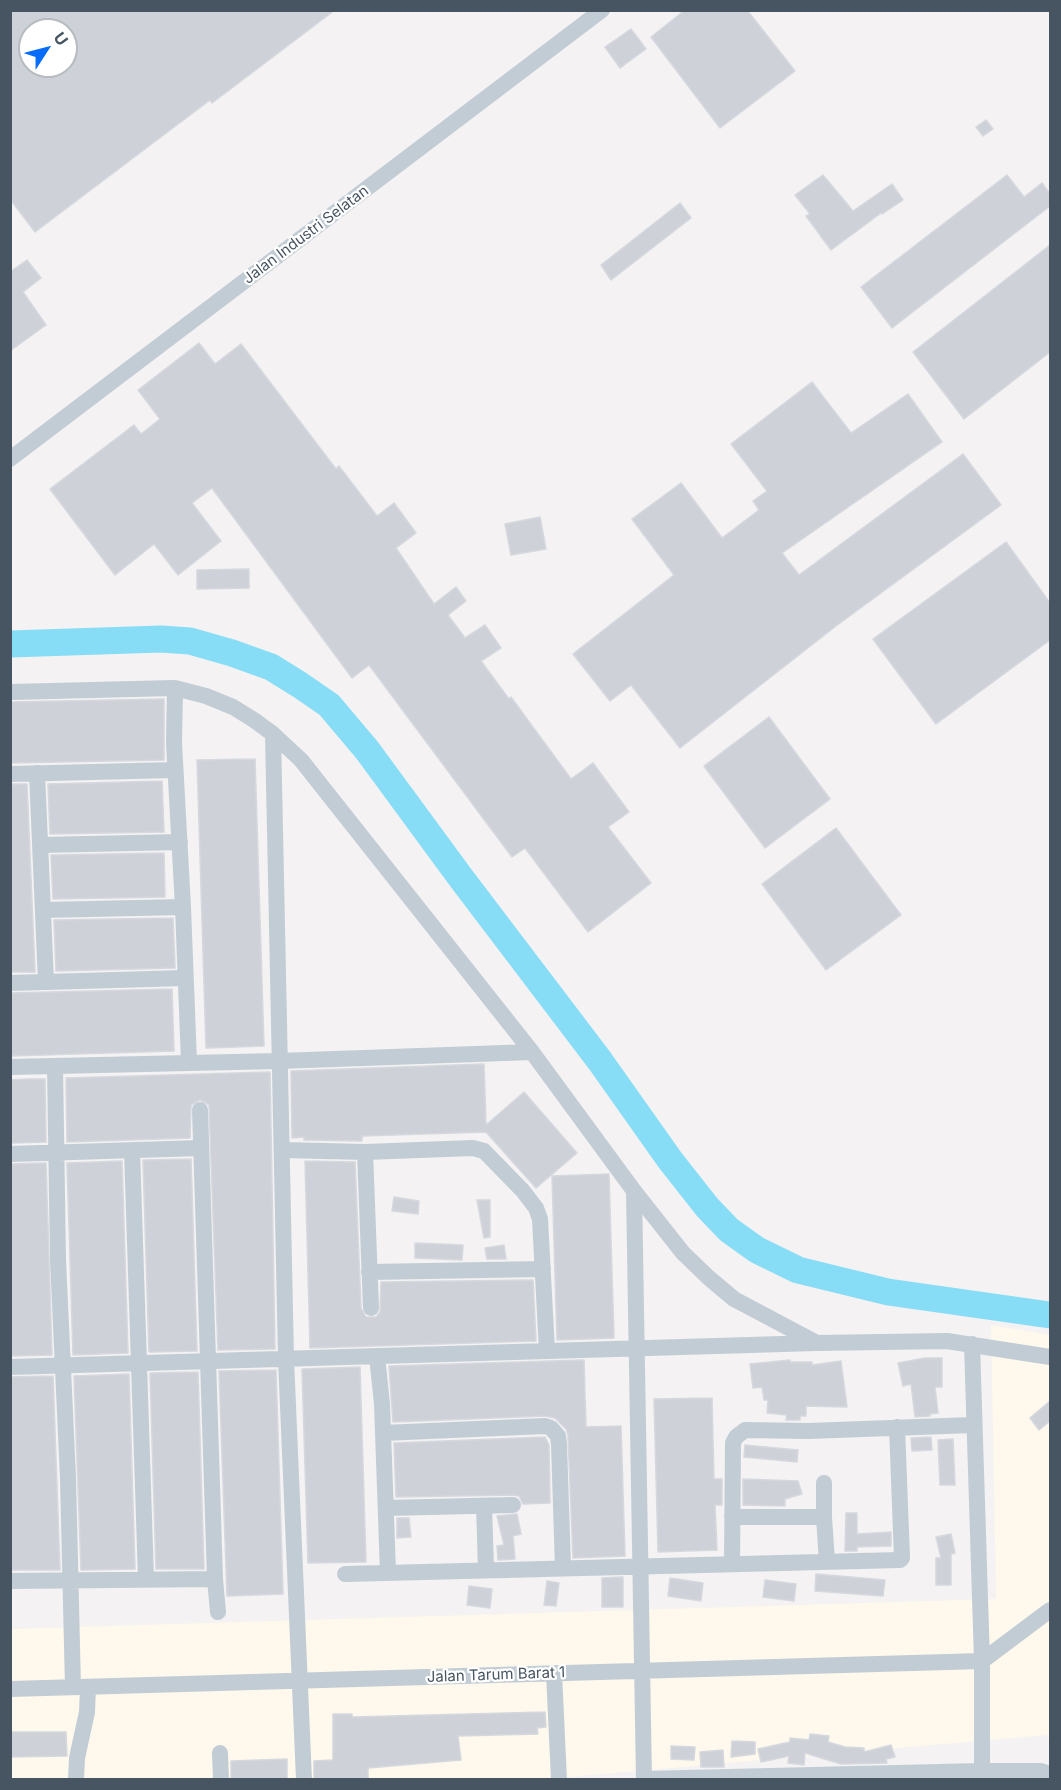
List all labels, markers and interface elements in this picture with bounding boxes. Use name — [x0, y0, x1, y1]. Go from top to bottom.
north arrow — [18, 18, 78, 78]
text: U — [49, 28, 72, 49]
street label: Jalan Industri Selatan — [240, 182, 372, 288]
street label: Jalan Tarum Barat 1 — [426, 1664, 566, 1686]

